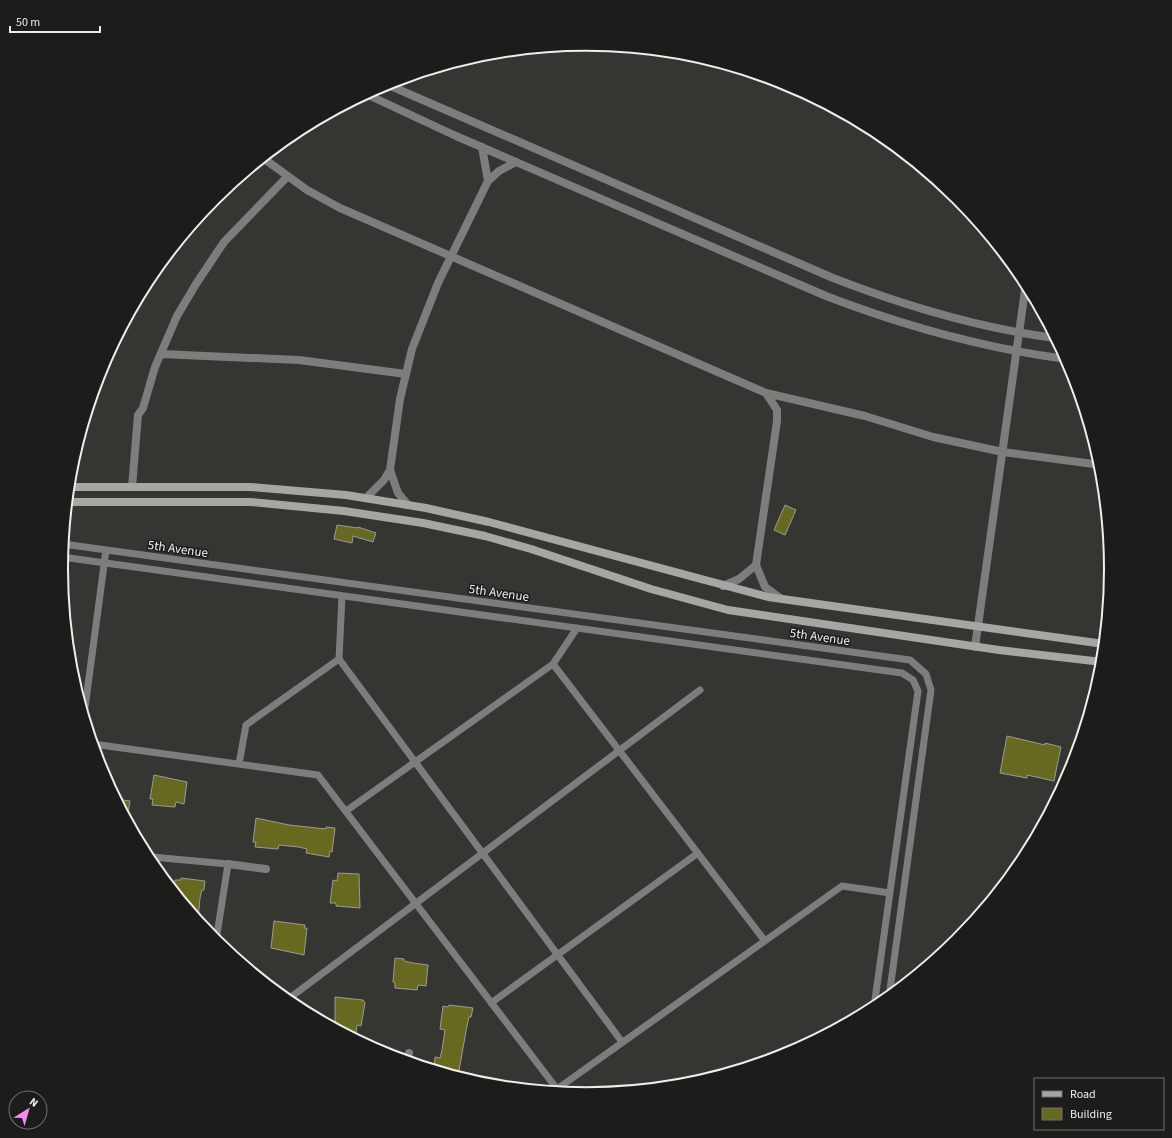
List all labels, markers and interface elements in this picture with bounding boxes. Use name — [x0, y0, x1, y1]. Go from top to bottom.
scale bar — [10, 8, 100, 34]
text: 50 m — [16, 14, 40, 31]
street label: 5th Avenue — [147, 536, 209, 562]
street label: 5th Avenue — [468, 580, 530, 606]
street label: 5th Avenue — [789, 624, 851, 650]
legend — [1034, 1078, 1164, 1130]
text: Road — [1070, 1086, 1096, 1103]
north arrow — [8, 1090, 48, 1130]
text: N — [26, 1094, 41, 1111]
text: Building — [1070, 1106, 1112, 1123]

